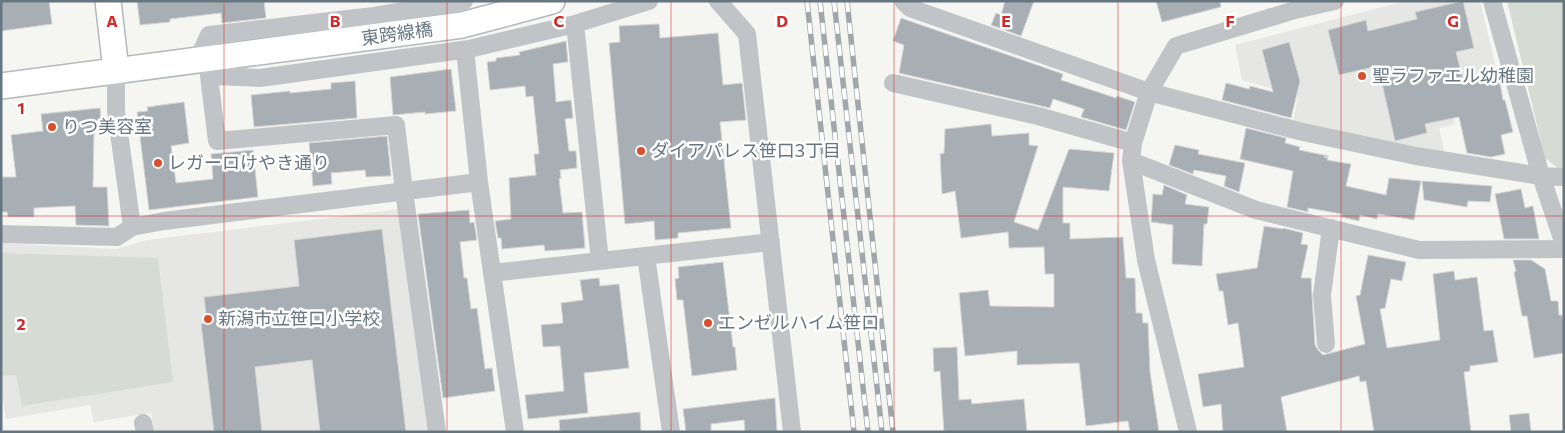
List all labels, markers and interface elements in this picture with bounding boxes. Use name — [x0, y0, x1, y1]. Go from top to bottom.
text: A — [106, 11, 118, 30]
text: B — [330, 11, 341, 30]
text: C — [554, 11, 565, 30]
text: D — [776, 11, 788, 30]
text: E — [1001, 11, 1011, 30]
text: F — [1225, 11, 1235, 30]
text: G — [1447, 11, 1459, 30]
street label: 東跨線橋 — [360, 17, 434, 49]
place label: 聖ラファエル幼稚園 — [1372, 64, 1534, 86]
marker: 聖ラファエル幼稚園 — [1356, 70, 1368, 82]
text: 1 — [17, 98, 25, 117]
place label: りつ美容室 — [62, 115, 152, 137]
marker: りつ美容室 — [46, 121, 58, 133]
place label: ダイアパレス笹口3丁目 — [651, 139, 841, 161]
marker: ダイアパレス笹口3丁目 — [635, 145, 647, 157]
place label: レガーロけやき通り — [168, 151, 330, 173]
marker: レガーロけやき通り — [152, 157, 164, 169]
place label: 新潟市立笹口小学校 — [218, 307, 380, 329]
place label: エンゼルハイム笹口 — [718, 311, 879, 333]
marker: 新潟市立笹口小学校 — [202, 313, 214, 325]
text: 2 — [16, 314, 26, 333]
marker: エンゼルハイム笹口 — [702, 317, 714, 329]

